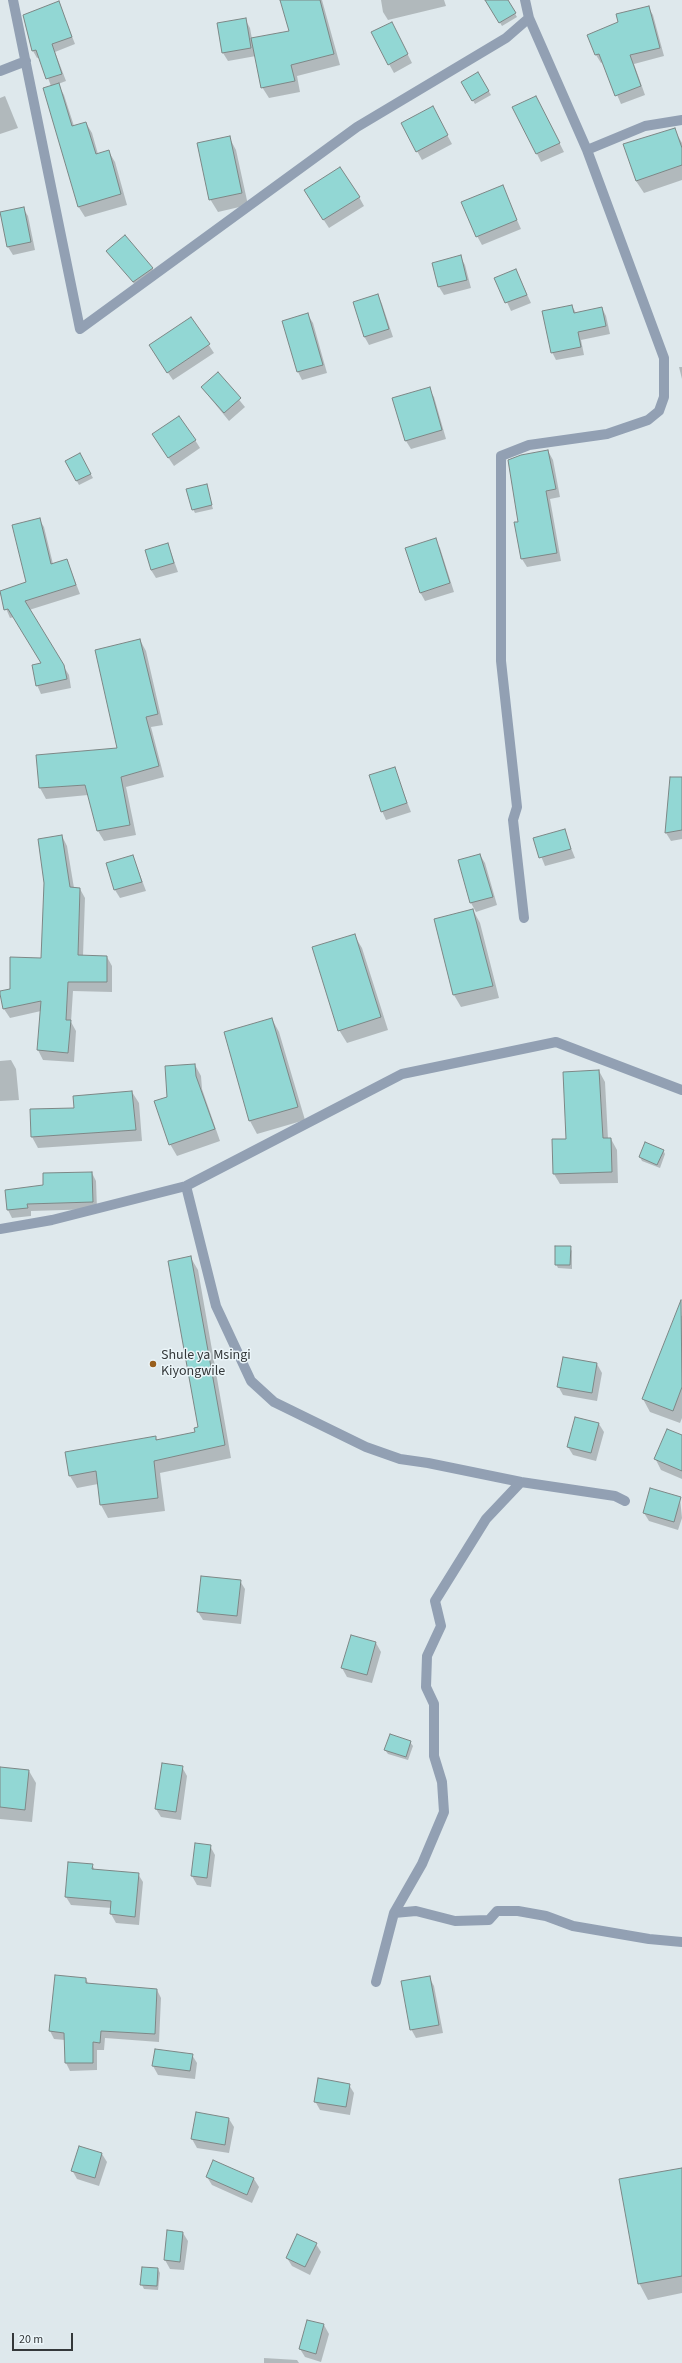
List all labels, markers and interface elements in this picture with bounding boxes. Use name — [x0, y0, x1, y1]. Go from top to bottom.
place label: Shule ya Msingi Kiyongwile — [161, 1348, 251, 1380]
marker: Shule ya Msingi Kiyongwile — [148, 1359, 158, 1369]
scale bar — [14, 2325, 75, 2351]
text: 20 m — [19, 2331, 43, 2348]

